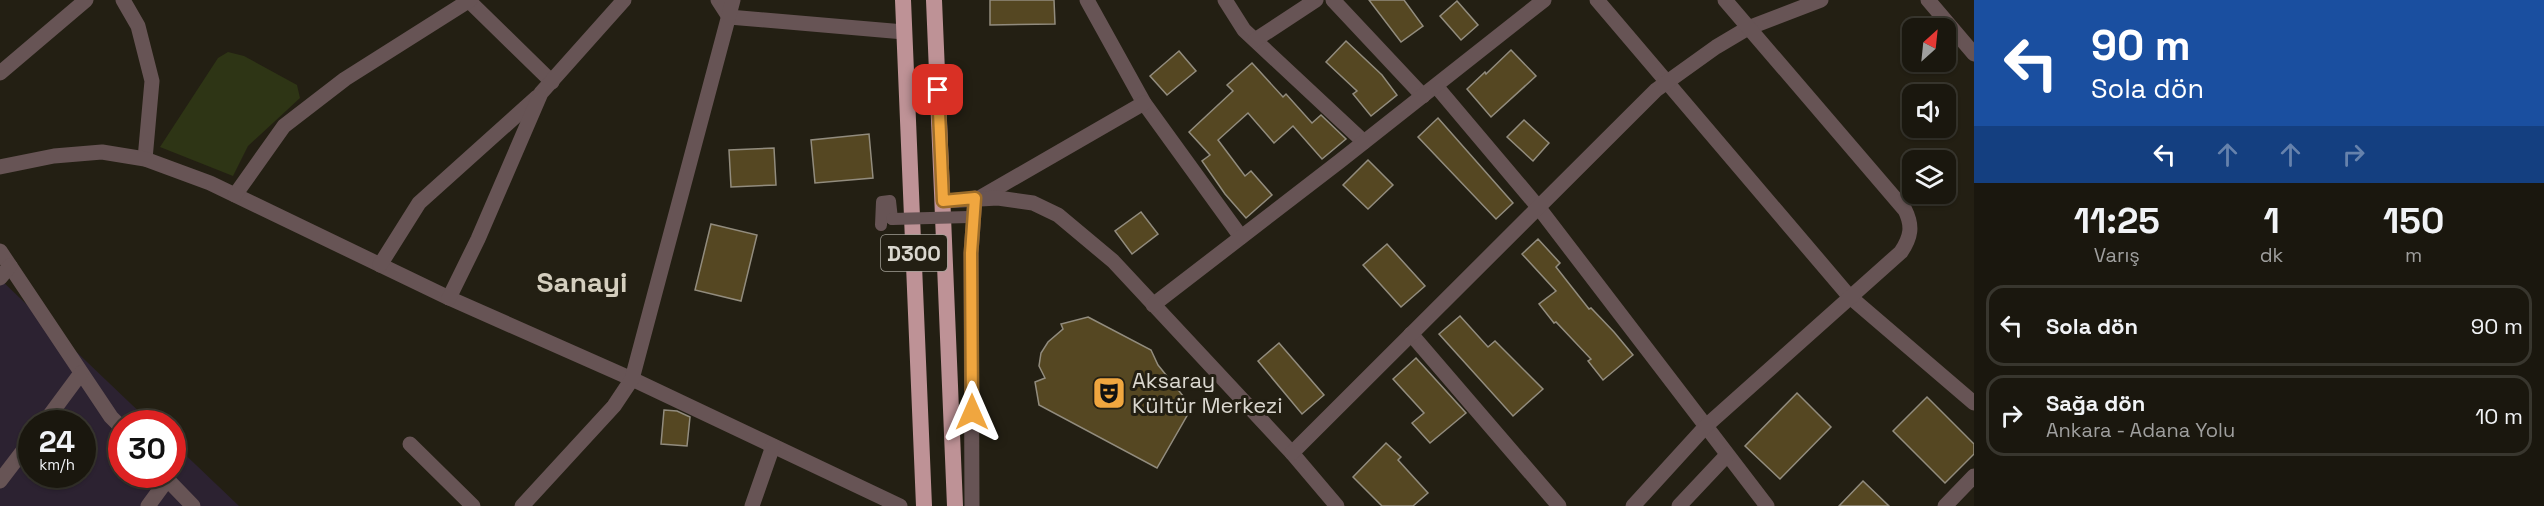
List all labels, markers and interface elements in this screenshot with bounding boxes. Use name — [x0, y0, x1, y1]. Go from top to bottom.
north arrow — [1902, 18, 1956, 72]
map controls — [1902, 18, 1956, 204]
text: 90 m — [2091, 19, 2191, 72]
icon: left — [1992, 24, 2070, 102]
pin — [912, 64, 963, 115]
text: Sola dön — [2091, 71, 2204, 106]
icon: arrive — [921, 73, 954, 106]
button: sound — [1902, 84, 1956, 138]
icon: left — [2148, 138, 2181, 171]
icon: ahead — [2211, 138, 2244, 171]
icon: ahead — [2274, 138, 2307, 171]
icon: right — [2337, 138, 2370, 171]
button: layers — [1902, 150, 1956, 204]
text: 11:25 — [2074, 198, 2160, 244]
text: 1 — [2263, 198, 2280, 244]
text: 150 — [2383, 198, 2444, 244]
road number: D300 — [881, 235, 947, 271]
text: Varış — [2094, 242, 2140, 268]
text: dk — [2260, 242, 2283, 268]
text: m — [2405, 242, 2422, 268]
district label: Sanayi — [537, 264, 627, 300]
icon: left — [1995, 309, 2028, 342]
text: Sola dön — [2046, 312, 2138, 340]
text: 90 m — [2471, 312, 2523, 340]
place label: Aksaray Kültür Merkezi — [1132, 366, 1283, 419]
theatre icon: Aksaray Kültür Merkezi — [1091, 375, 1127, 411]
position arrow — [940, 380, 1004, 444]
text: Sağa dön — [2046, 389, 2145, 417]
icon: right — [1995, 399, 2028, 432]
text: 10 m — [2475, 402, 2523, 430]
speed limit sign: 30 — [108, 410, 186, 488]
text: Ankara - Adana Yolu — [2046, 417, 2235, 443]
text: 24 — [39, 422, 75, 461]
text: km/h — [39, 455, 75, 474]

